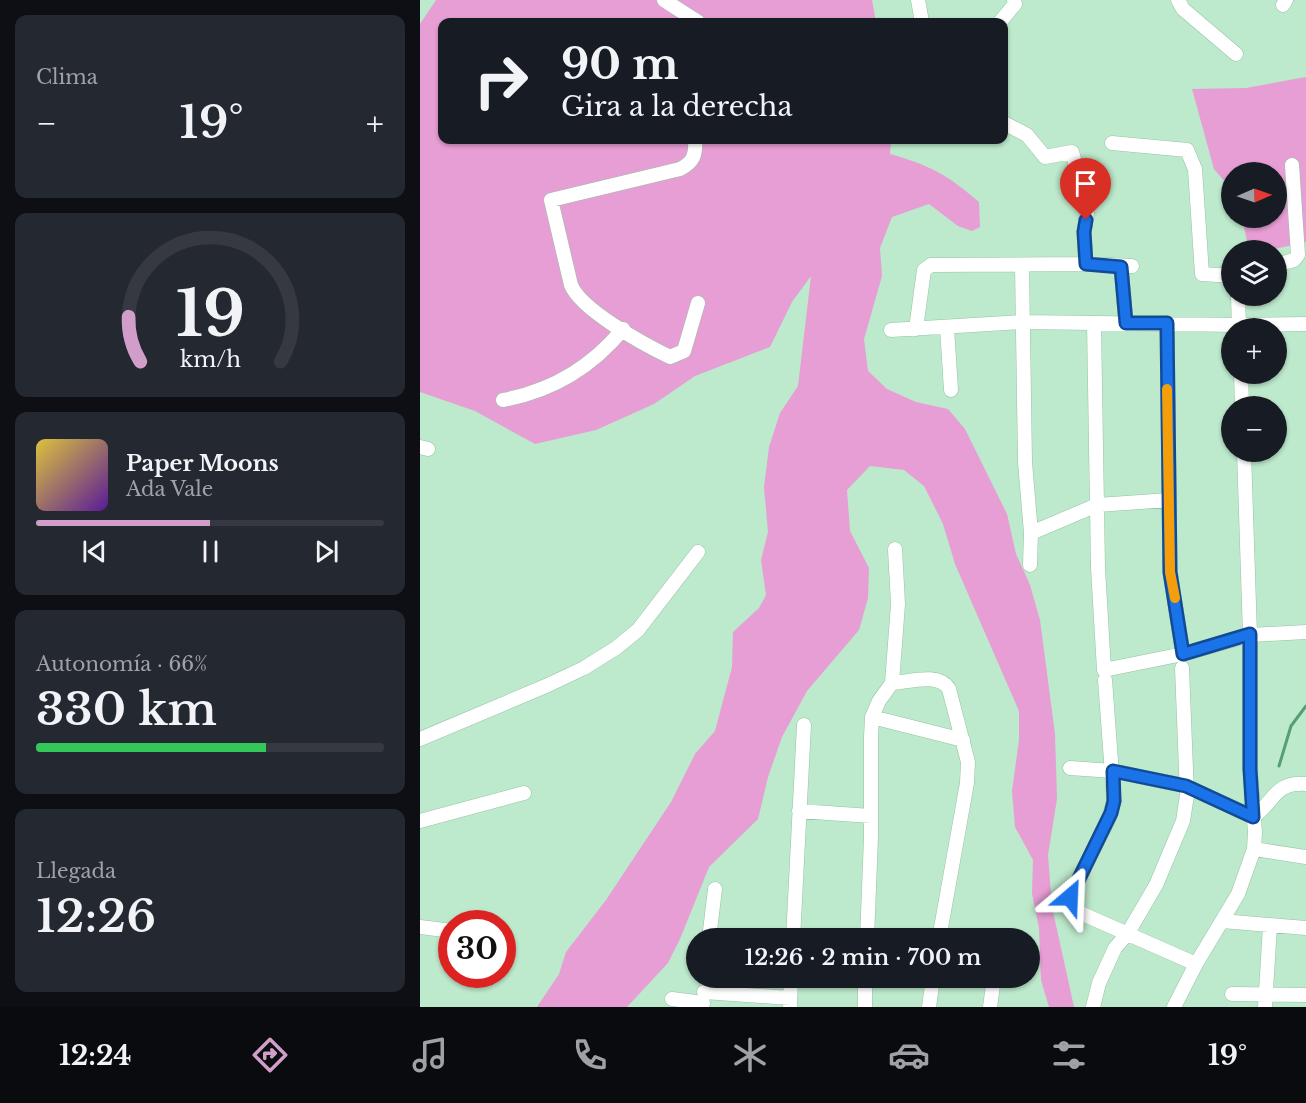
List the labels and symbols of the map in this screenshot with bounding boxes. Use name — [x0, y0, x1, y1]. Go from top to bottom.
pin — [1060, 158, 1111, 220]
north arrow — [1221, 162, 1287, 228]
position arrow — [1038, 865, 1102, 929]
speed limit sign: 30 — [438, 910, 516, 988]

